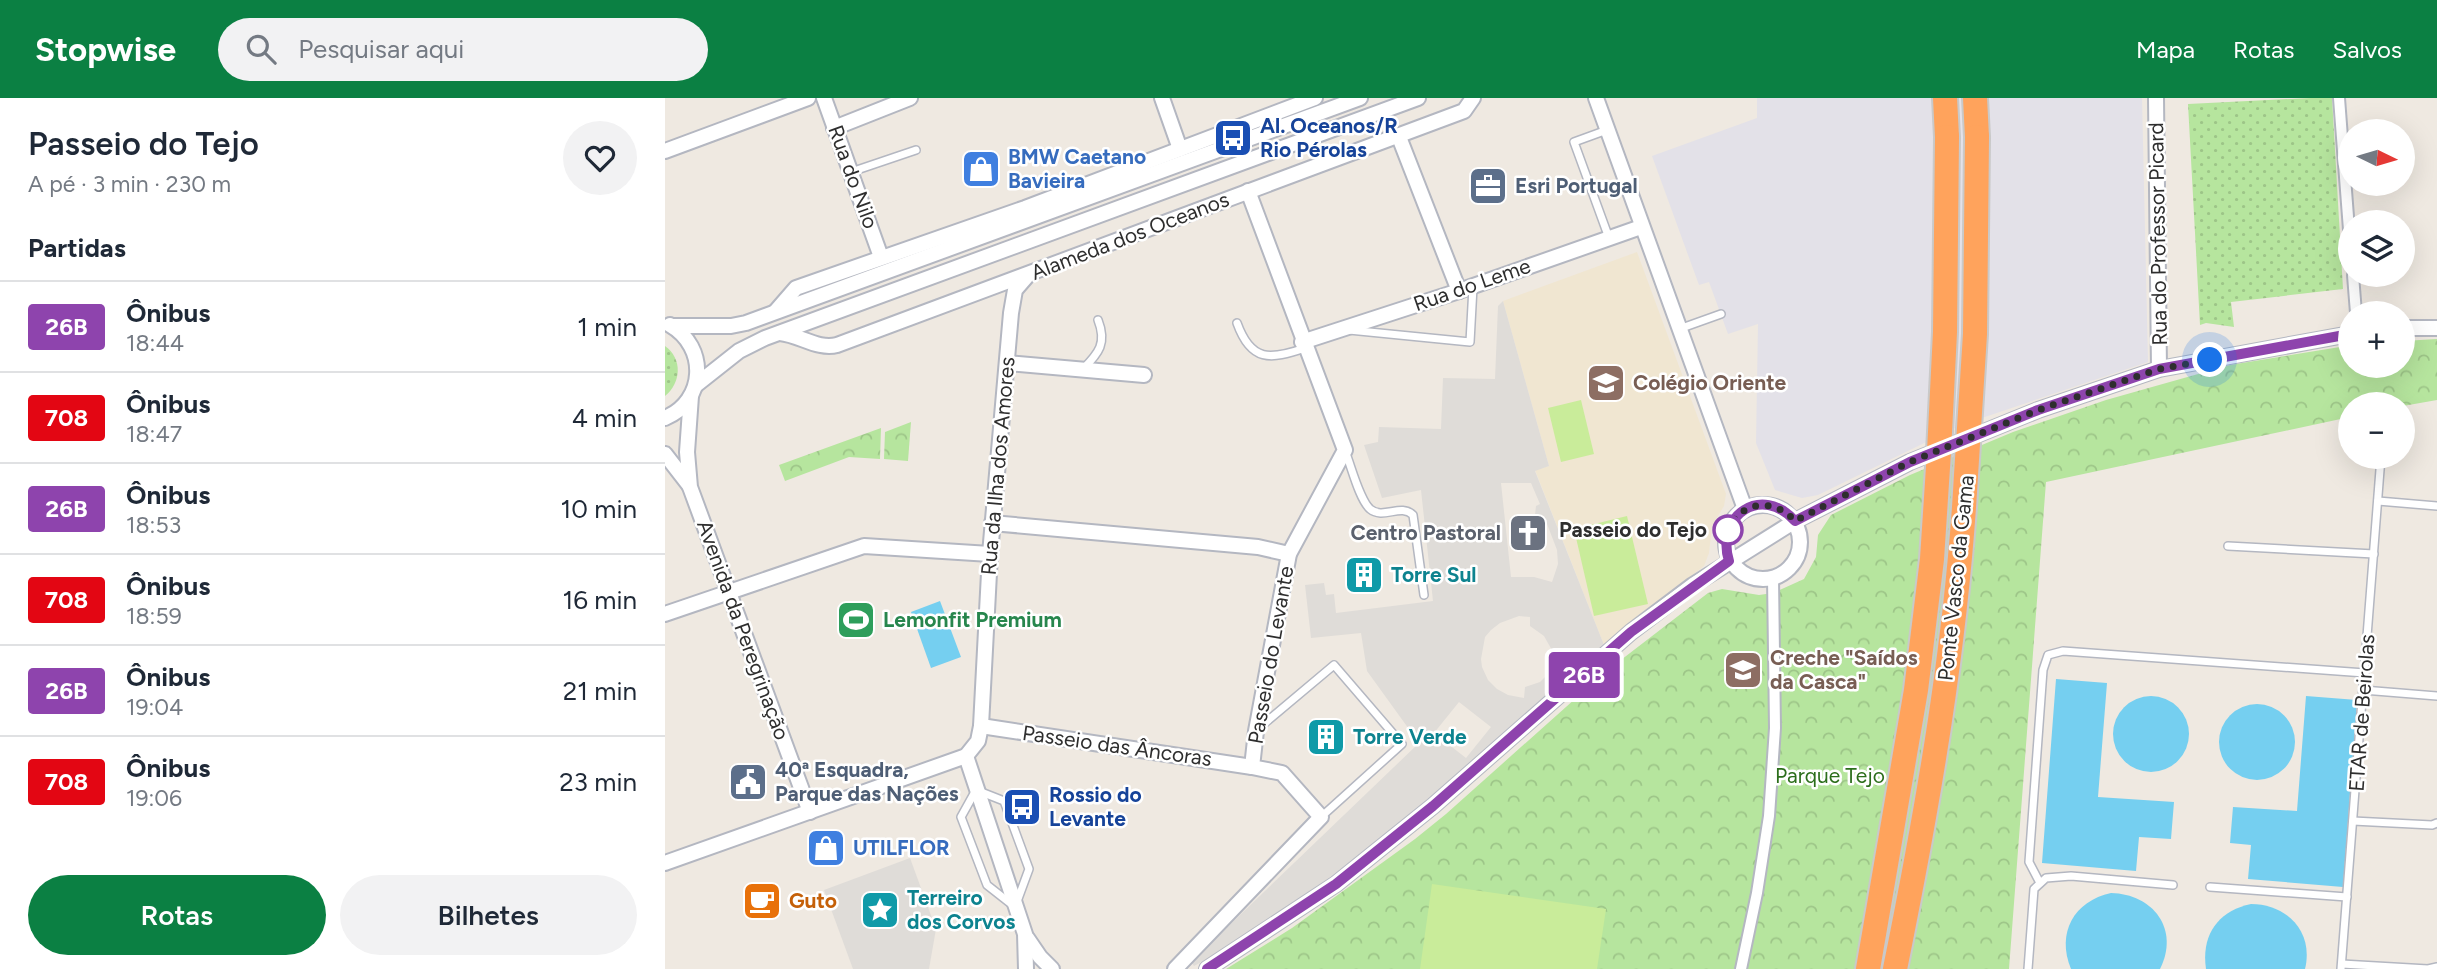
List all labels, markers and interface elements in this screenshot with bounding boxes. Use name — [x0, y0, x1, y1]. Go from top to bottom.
search box — [218, 18, 708, 81]
text: Stopwise — [35, 30, 176, 69]
icon: search — [242, 30, 280, 68]
text: Pesquisar aqui — [298, 33, 464, 65]
text: Mapa — [2136, 35, 2195, 64]
text: Rotas — [2233, 35, 2294, 64]
text: Salvos — [2332, 35, 2402, 64]
place label: Al. Oceanos/R Rio Pérolas — [1260, 113, 1398, 162]
bus stop icon: Al. Oceanos/R Rio Pérolas — [1212, 117, 1254, 159]
north arrow — [2338, 119, 2415, 196]
map controls — [2338, 119, 2415, 469]
button: heart — [563, 121, 637, 195]
street label: Rua do Nilo — [823, 122, 884, 232]
street label: Rua do Professor Picard — [2143, 122, 2172, 346]
text: Passeio do Tejo — [28, 124, 259, 163]
place label: BMW Caetano Bavieira — [1008, 144, 1146, 193]
shop icon: BMW Caetano Bavieira — [960, 148, 1002, 190]
office icon: Esri Portugal — [1467, 165, 1509, 207]
text: A pé · 3 min · 230 m — [28, 170, 231, 198]
place label: Esri Portugal — [1515, 173, 1638, 198]
street label: Alameda dos Oceanos — [1027, 186, 1232, 285]
button: layers — [2338, 210, 2415, 287]
text: Partidas — [28, 232, 126, 264]
street label: Rua do Leme — [1410, 253, 1534, 316]
text: Ônibus — [126, 297, 210, 329]
button: + — [2338, 301, 2415, 378]
text: 1 min — [577, 311, 637, 343]
text: 26B — [45, 312, 88, 341]
text: 18:44 — [126, 329, 184, 357]
your location — [2192, 342, 2227, 377]
street label: Rua da Ilha dos Amores — [976, 356, 1019, 576]
school or university icon: Colégio Oriente — [1585, 362, 1627, 404]
place label: Colégio Oriente — [1633, 370, 1786, 395]
text: Ônibus — [126, 388, 210, 420]
button: − — [2338, 392, 2415, 469]
text: 4 min — [572, 402, 637, 434]
text: 708 — [45, 403, 88, 432]
text: 18:47 — [126, 420, 182, 448]
street label: Ponte Vasco da Gama — [1932, 474, 1979, 682]
text: Ônibus — [126, 479, 210, 511]
text: 10 min — [561, 493, 637, 525]
text: 26B — [45, 494, 88, 523]
text: 18:53 — [126, 511, 181, 539]
church icon: Centro Pastoral — [1507, 512, 1549, 554]
marker: Passeio do Tejo — [1713, 515, 1743, 545]
street label: Avenida da Peregrinação — [692, 517, 795, 743]
place label: Passeio do Tejo — [1559, 517, 1707, 542]
place label: Centro Pastoral — [1350, 520, 1501, 545]
building icon: Torre Sul — [1343, 554, 1385, 596]
place label: Torre Sul — [1391, 562, 1476, 587]
street label: Passeio do Levante — [1243, 564, 1298, 746]
text: Ônibus — [126, 570, 210, 602]
text: 16 min — [562, 584, 637, 616]
text: 708 — [45, 585, 88, 614]
sports icon: Lemonfit Premium — [835, 599, 877, 641]
text: 18:59 — [126, 602, 182, 630]
place label: Lemonfit Premium — [883, 607, 1062, 632]
street label: ETAR de Beirolas — [2344, 633, 2379, 792]
place label: Creche "Saídos da Casca" — [1770, 645, 1918, 694]
school or university icon: Creche "Saídos da Casca" — [1722, 649, 1764, 691]
line badge: 26B — [1544, 652, 1624, 698]
text: 26B — [1563, 660, 1605, 689]
text: Ônibus — [126, 661, 210, 693]
text: 21 min — [563, 675, 637, 707]
text: 26B — [45, 676, 88, 705]
text: 19:04 — [126, 693, 183, 721]
building icon: Torre Verde — [1305, 716, 1347, 758]
street label: Passeio das Âncoras — [1021, 720, 1213, 771]
place label: Torre Verde — [1353, 724, 1467, 749]
text: Ônibus — [126, 752, 210, 784]
place label: 40ª Esquadra, Parque das Nações — [775, 757, 959, 806]
public building icon: 40ª Esquadra, Parque das Nações — [727, 761, 769, 803]
park label: Parque Tejo — [1775, 763, 1885, 788]
text: 23 min — [559, 766, 637, 798]
text: 708 — [45, 767, 88, 796]
place label: Rossio do Levante — [1049, 782, 1142, 831]
text: 19:06 — [126, 784, 182, 812]
bus stop icon: Rossio do Levante — [1001, 786, 1043, 828]
shop icon: UTILFLOR — [805, 827, 847, 869]
place label: UTILFLOR — [853, 835, 950, 860]
button: Rotas — [28, 875, 326, 955]
button: Bilhetes — [340, 875, 637, 955]
cafe icon: Guto — [741, 880, 783, 922]
place label: Terreiro dos Corvos — [907, 885, 1015, 934]
place label: Guto — [789, 888, 837, 913]
place icon: Terreiro dos Corvos — [859, 889, 901, 931]

